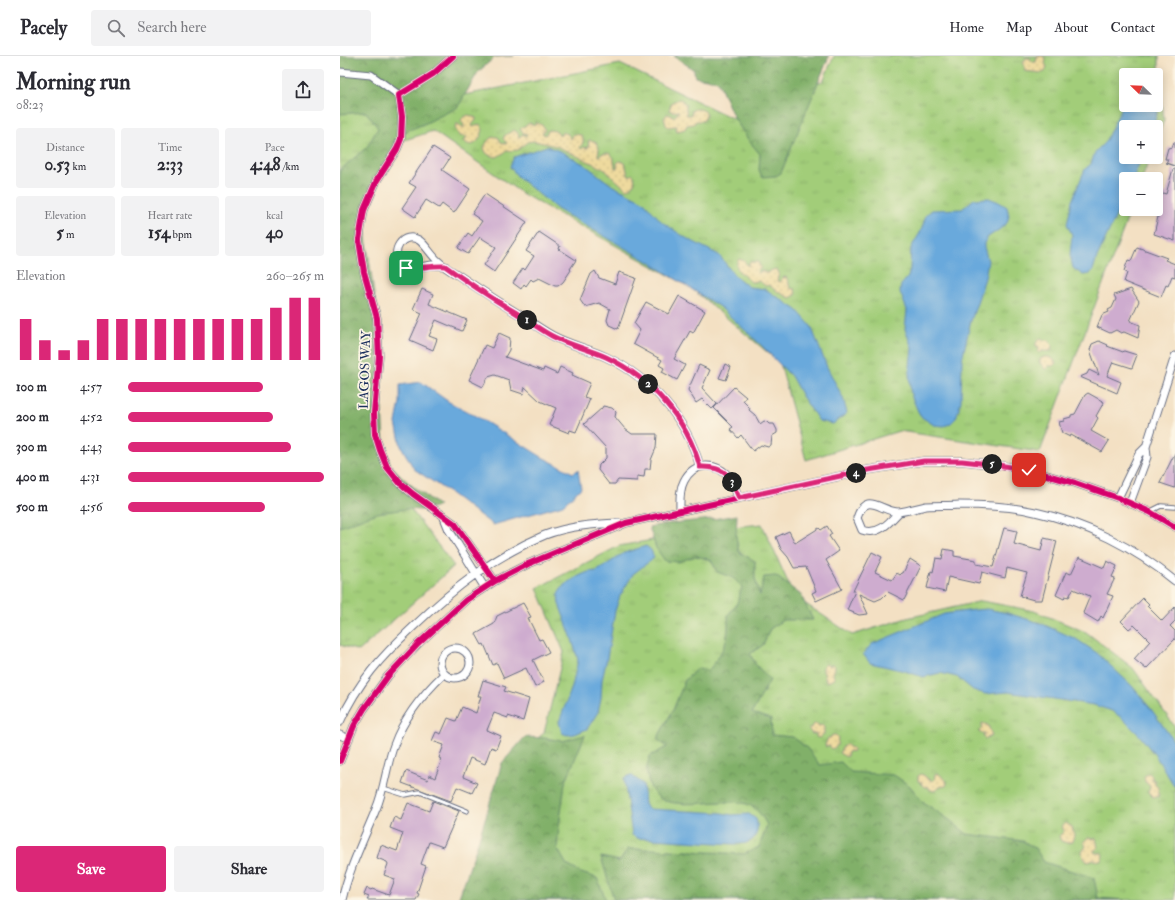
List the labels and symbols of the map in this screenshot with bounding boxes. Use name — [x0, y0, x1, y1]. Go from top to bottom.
north arrow — [1119, 68, 1163, 112]
pin — [389, 251, 423, 285]
pin: 1 — [517, 310, 537, 330]
street label: LAGOS WAY — [356, 329, 374, 410]
pin: 2 — [638, 374, 658, 394]
pin — [1012, 453, 1046, 487]
pin: 5 — [982, 454, 1002, 474]
pin: 4 — [846, 463, 866, 483]
pin: 3 — [722, 472, 742, 492]

